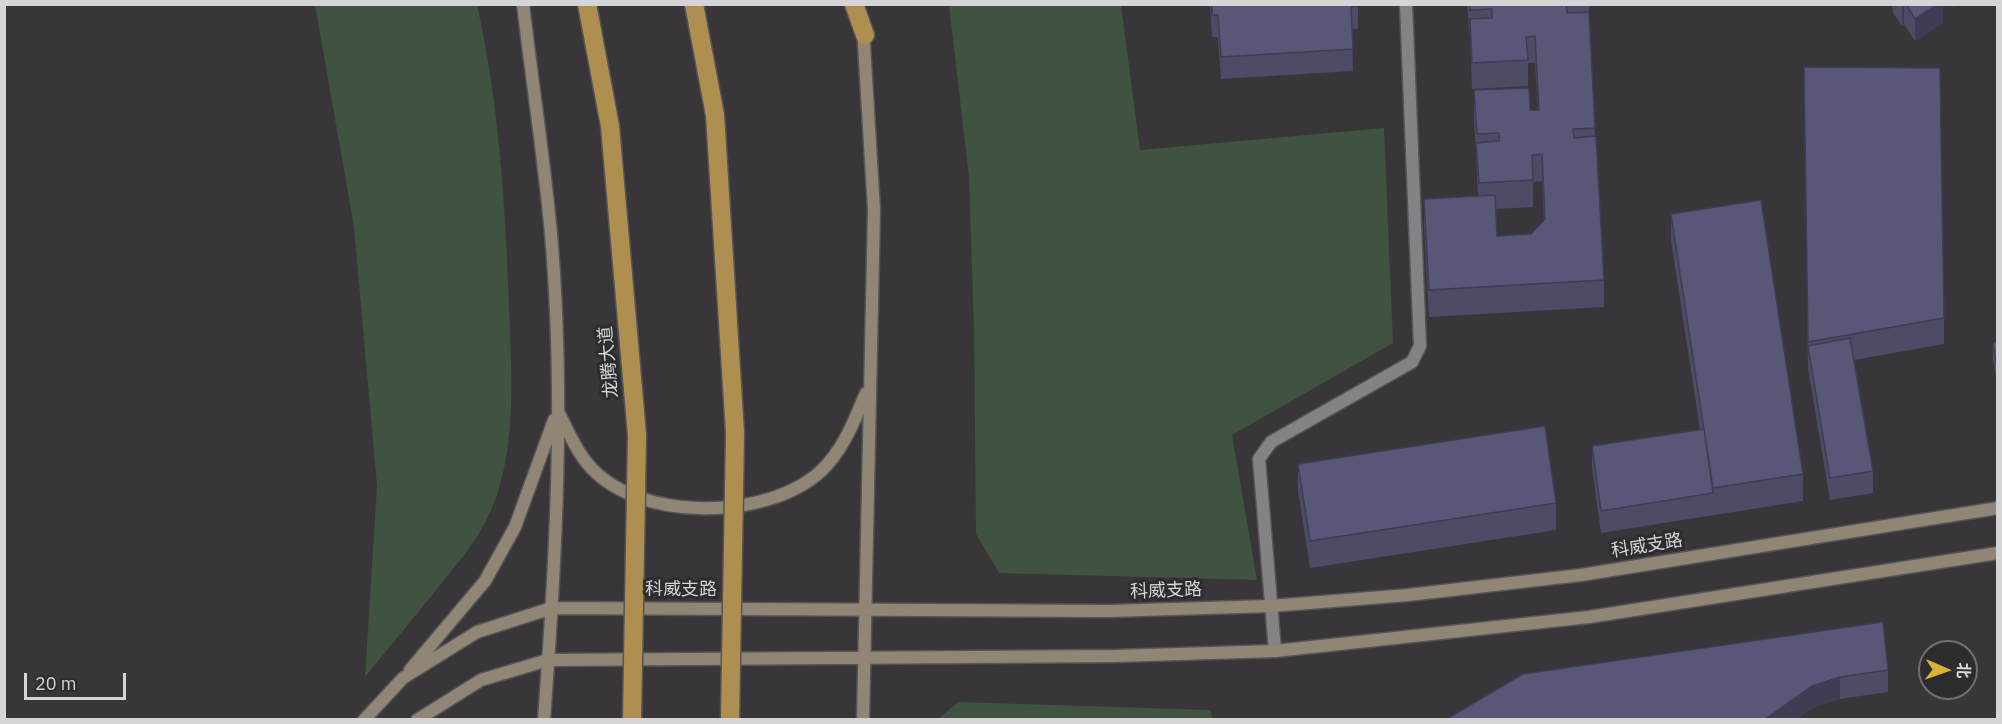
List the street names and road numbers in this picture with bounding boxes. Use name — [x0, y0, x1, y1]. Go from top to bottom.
street label: 龙腾大道 — [595, 325, 623, 399]
street label: 科威支路 — [1610, 530, 1684, 562]
street label: 科威支路 — [645, 579, 717, 601]
street label: 科威支路 — [1130, 579, 1202, 603]

